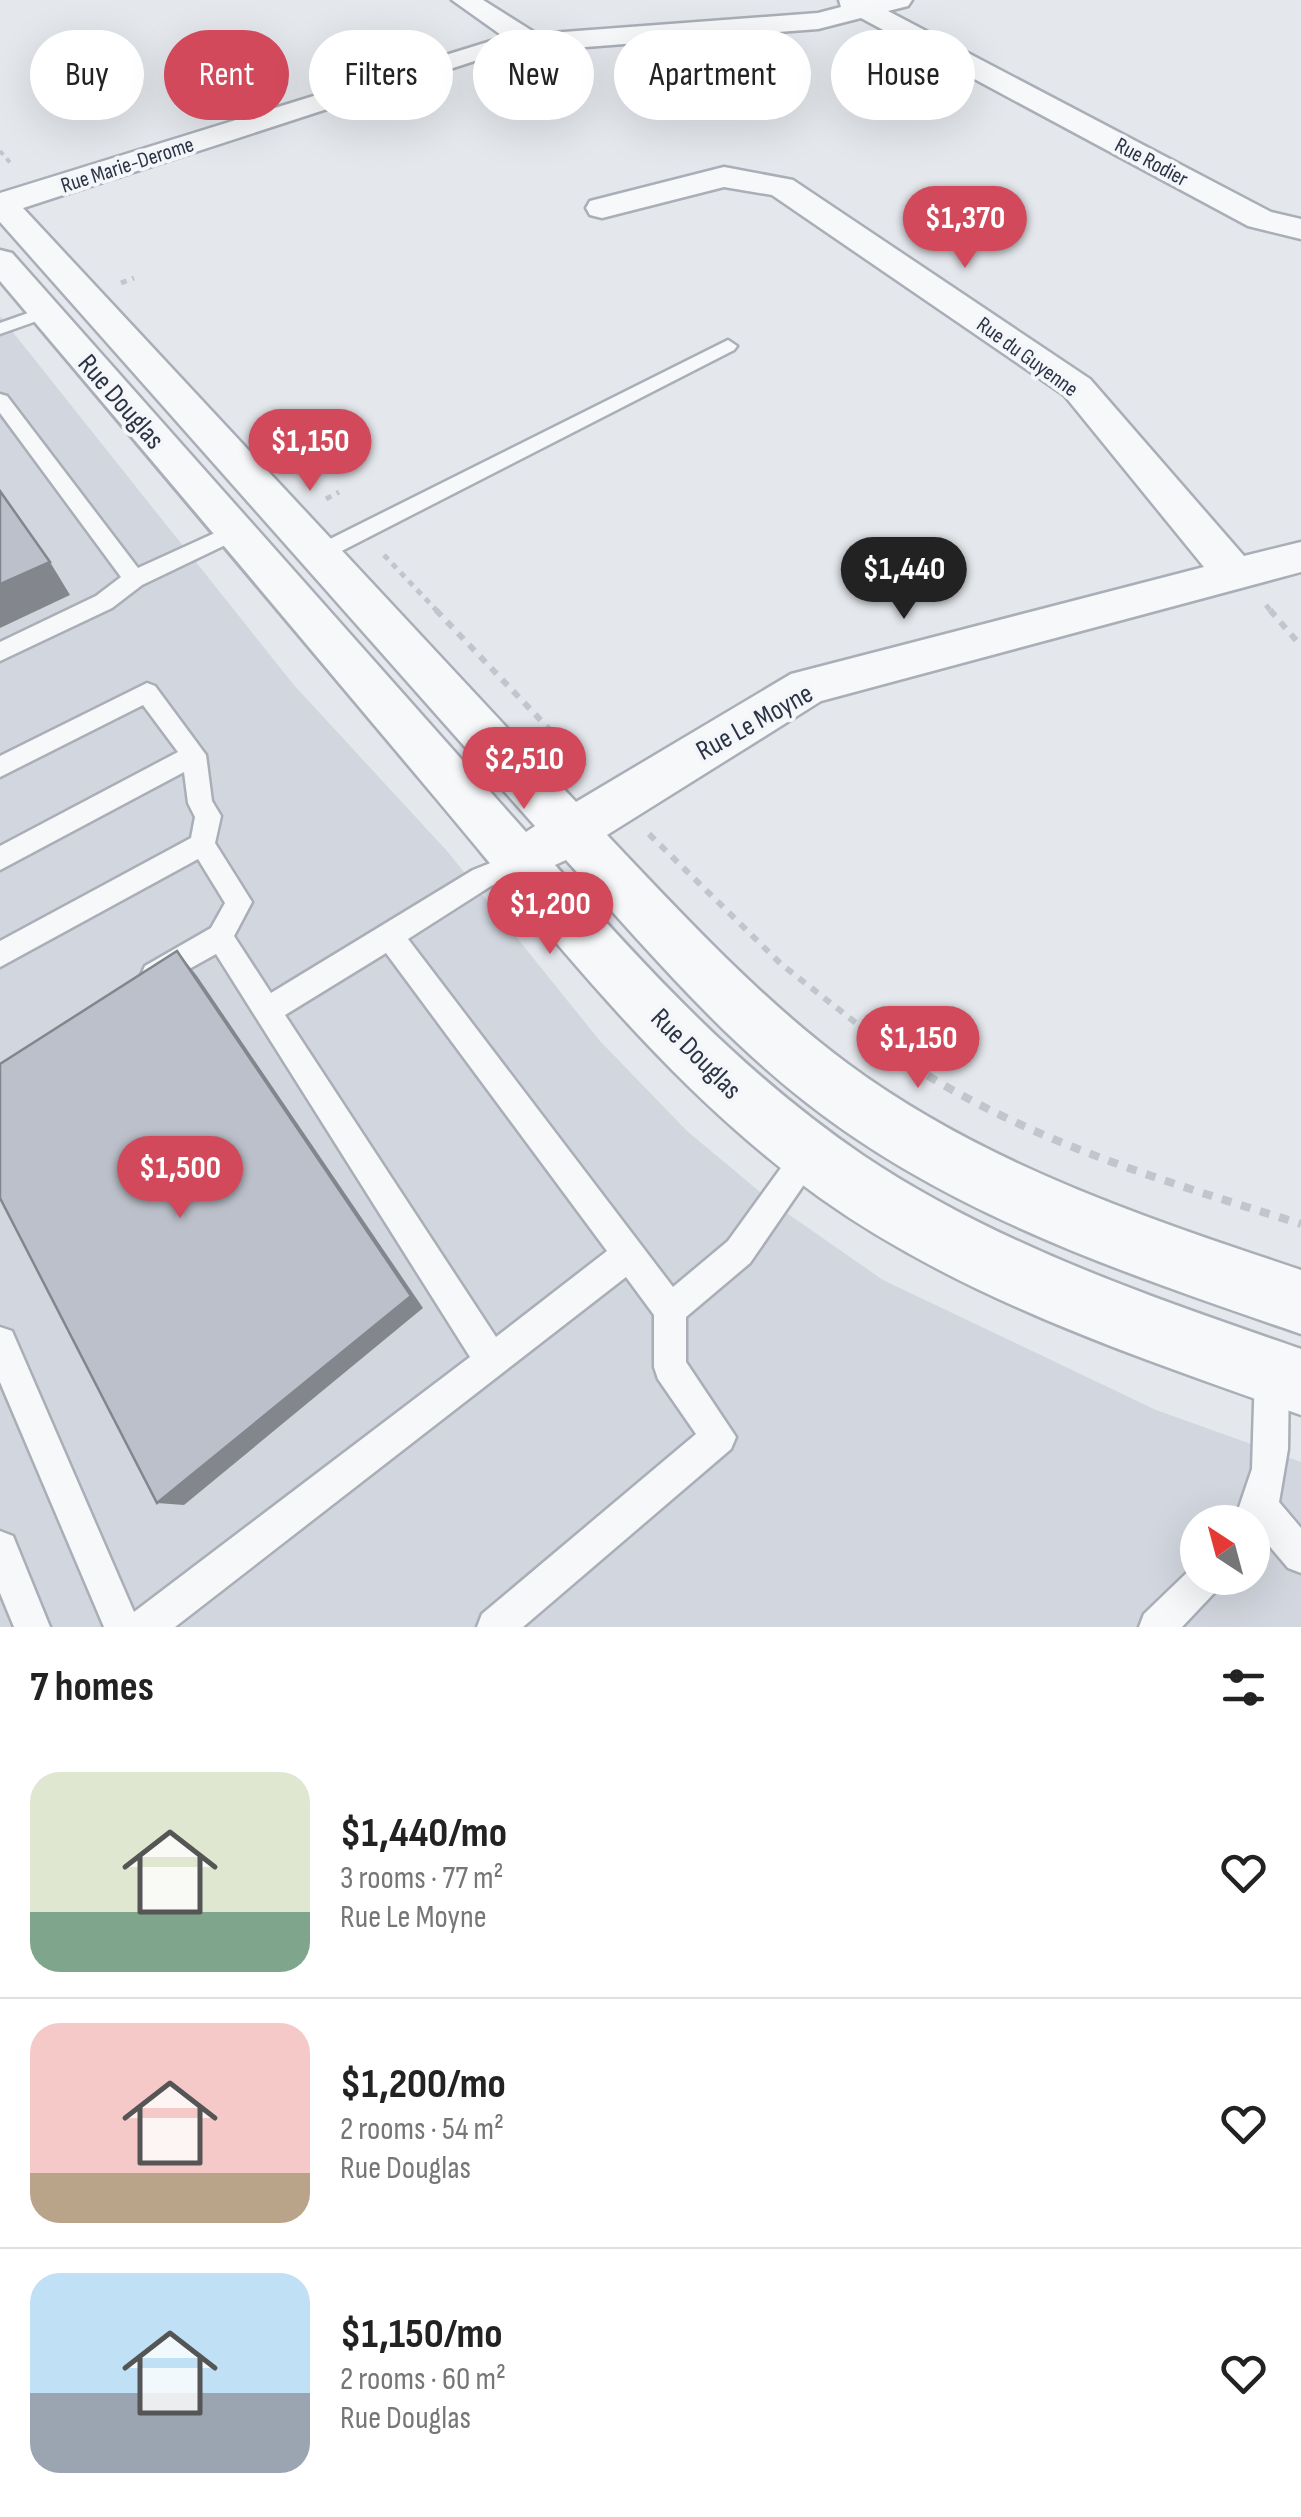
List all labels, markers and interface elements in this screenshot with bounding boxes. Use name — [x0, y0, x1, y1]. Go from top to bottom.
chip: Buy — [30, 30, 144, 120]
chip: Rent — [164, 30, 289, 120]
chip: Filters — [309, 30, 453, 120]
chip: New — [473, 30, 594, 120]
chip: Apartment — [614, 30, 811, 120]
chip: House — [831, 30, 975, 120]
street label: Rue Marie-Derome — [58, 131, 197, 200]
street label: Rue Rodier — [1110, 132, 1193, 193]
pin: $1,370 — [884, 186, 1046, 271]
text: $1,370 — [925, 199, 1005, 238]
street label: Rue du Guyenne — [971, 311, 1083, 403]
street label: Rue Douglas — [71, 348, 171, 456]
pin: $1,150 — [229, 409, 391, 494]
text: $1,150 — [270, 422, 350, 461]
pin: $1,440 — [823, 537, 985, 622]
text: $1,440 — [863, 550, 945, 589]
street label: Rue Le Moyne — [691, 677, 819, 768]
pin: $2,510 — [443, 727, 605, 812]
text: $2,510 — [484, 740, 564, 779]
pin: $1,200 — [469, 872, 631, 957]
text: $1,200 — [509, 885, 591, 924]
street label: Rue Douglas — [644, 1002, 748, 1106]
pin: $1,150 — [837, 1006, 999, 1091]
text: $1,150 — [878, 1019, 958, 1058]
pin: $1,500 — [99, 1136, 261, 1221]
text: $1,500 — [139, 1149, 221, 1188]
north arrow — [1180, 1505, 1270, 1595]
map controls — [1180, 1505, 1270, 1595]
icon: filters — [1216, 1660, 1271, 1715]
text: 7 homes — [30, 1662, 154, 1713]
text: $1,440/mo — [340, 1808, 507, 1859]
icon: home — [110, 1812, 230, 1932]
icon: heart — [1216, 1845, 1271, 1900]
text: 3 rooms · 77 m² — [340, 1859, 504, 1898]
text: Rue Le Moyne — [340, 1898, 487, 1937]
text: $1,200/mo — [340, 2059, 506, 2110]
icon: home — [110, 2063, 230, 2183]
icon: heart — [1216, 2096, 1271, 2151]
text: 2 rooms · 54 m² — [340, 2110, 504, 2149]
text: Rue Douglas — [340, 2149, 471, 2188]
text: $1,150/mo — [340, 2309, 503, 2360]
icon: home — [110, 2313, 230, 2433]
icon: heart — [1216, 2346, 1271, 2401]
text: 2 rooms · 60 m² — [340, 2360, 506, 2399]
text: Rue Douglas — [340, 2399, 471, 2438]

